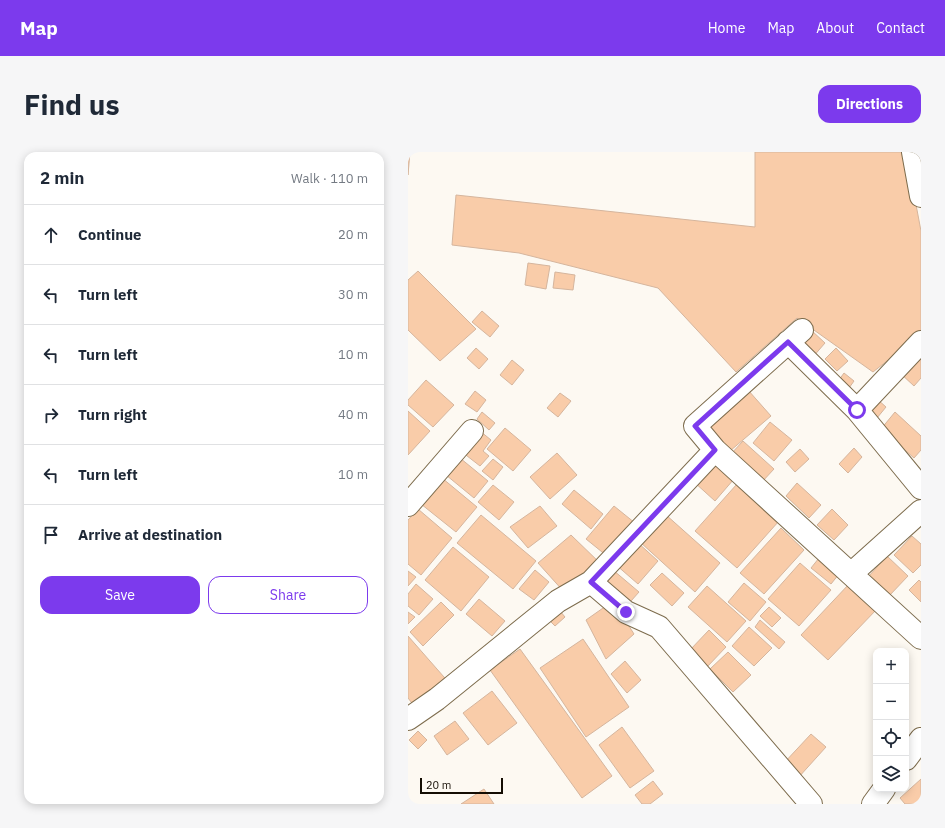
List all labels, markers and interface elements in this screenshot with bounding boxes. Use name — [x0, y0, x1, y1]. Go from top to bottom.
text: Map — [20, 16, 58, 40]
text: Home — [708, 19, 745, 37]
text: Map — [767, 19, 794, 37]
text: About — [816, 19, 854, 37]
text: Contact — [876, 19, 925, 37]
button: Directions — [818, 85, 921, 123]
text: Find us — [24, 86, 120, 123]
text: 2 min — [40, 167, 84, 189]
text: Walk · 110 m — [291, 170, 368, 187]
icon: ahead — [40, 224, 62, 246]
text: Continue — [78, 225, 142, 244]
text: 20 m — [338, 226, 368, 243]
icon: left — [40, 284, 62, 306]
text: Turn left — [78, 285, 138, 304]
text: 30 m — [338, 286, 368, 303]
icon: left — [40, 344, 62, 366]
text: Turn left — [78, 345, 138, 364]
text: 10 m — [338, 346, 368, 363]
route start — [848, 401, 866, 419]
icon: right — [40, 404, 62, 426]
text: Turn right — [78, 405, 147, 424]
text: 40 m — [338, 406, 368, 423]
icon: left — [40, 464, 62, 486]
text: Turn left — [78, 465, 138, 484]
text: 10 m — [338, 466, 368, 483]
icon: arrive — [40, 524, 62, 546]
text: Arrive at destination — [78, 525, 222, 544]
button: Save — [40, 576, 200, 614]
button: Share — [208, 576, 368, 614]
route end — [617, 603, 635, 621]
map controls — [873, 648, 909, 792]
button: + — [873, 648, 909, 684]
button: − — [873, 684, 909, 720]
button: locate — [873, 720, 909, 756]
button: layers — [873, 756, 909, 792]
scale bar — [420, 776, 503, 795]
text: 20 m — [426, 778, 451, 792]

